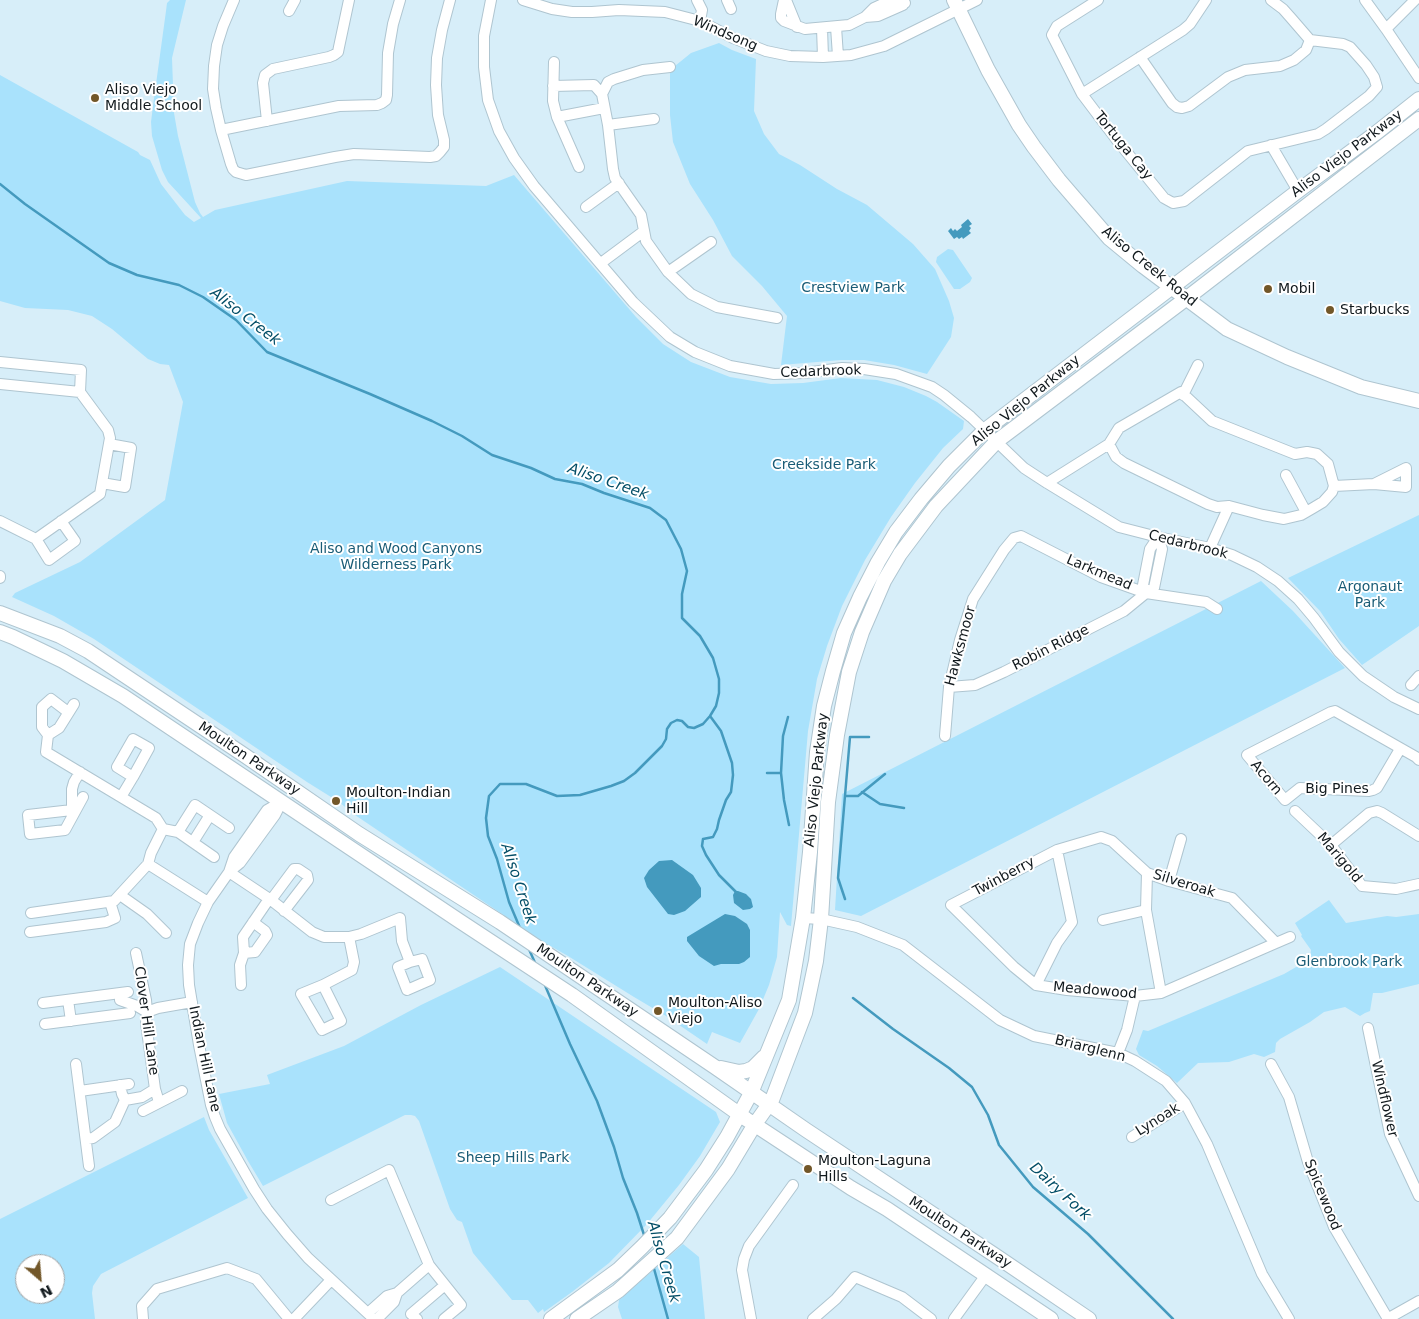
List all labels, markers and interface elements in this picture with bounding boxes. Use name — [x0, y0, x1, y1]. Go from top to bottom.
street label: Windsong — [690, 13, 760, 55]
place label: Aliso Viejo Middle School — [105, 82, 202, 114]
marker: Aliso Viejo Middle School — [89, 92, 101, 104]
street label: Aliso Viejo Parkway — [1288, 107, 1406, 201]
street label: Tortuga Cay — [1090, 108, 1156, 184]
street label: Aliso Creek Road — [1098, 223, 1200, 311]
park label: Crestview Park — [801, 280, 905, 296]
place label: Mobil — [1278, 281, 1315, 297]
marker: Mobil — [1262, 283, 1274, 295]
water label: Aliso Creek — [206, 284, 284, 350]
place label: Starbucks — [1340, 302, 1410, 318]
marker: Starbucks — [1324, 304, 1336, 316]
street label: Aliso Viejo Parkway — [968, 352, 1084, 450]
street label: Cedarbrook — [780, 362, 862, 382]
park label: Creekside Park — [772, 457, 876, 473]
water label: Aliso Creek — [565, 460, 651, 504]
street label: Cedarbrook — [1147, 527, 1229, 563]
park label: Aliso and Wood Canyons Wilderness Park — [310, 541, 482, 574]
street label: Larkmead — [1064, 552, 1134, 594]
park label: Argonaut Park — [1338, 579, 1402, 612]
street label: Hawksmoor — [942, 604, 980, 688]
street label: Robin Ridge — [1010, 622, 1092, 674]
street label: Aliso Viejo Parkway — [802, 712, 832, 848]
street label: Moulton Parkway — [195, 719, 303, 799]
street label: Acorn — [1247, 757, 1285, 799]
street label: Big Pines — [1305, 781, 1369, 797]
place label: Moulton-Indian Hill — [346, 785, 451, 818]
marker: Moulton-Indian Hill — [330, 795, 342, 807]
street label: Marigold — [1313, 829, 1365, 887]
water label: Aliso Creek — [496, 841, 540, 927]
street label: Twinberry — [970, 854, 1038, 900]
street label: Silveroak — [1151, 867, 1217, 901]
street label: Moulton Parkway — [533, 941, 641, 1021]
park label: Glenbrook Park — [1296, 954, 1402, 970]
street label: Clover Hill Lane — [130, 965, 162, 1077]
street label: Meadowood — [1052, 979, 1138, 1003]
place label: Moulton-Aliso Viejo — [668, 995, 762, 1028]
street label: Indian Hill Lane — [185, 1004, 223, 1114]
marker: Moulton-Aliso Viejo — [652, 1005, 664, 1017]
street label: Briarglenn — [1053, 1032, 1127, 1066]
street label: Windflower — [1367, 1059, 1401, 1139]
street label: Lynoak — [1133, 1100, 1183, 1140]
park label: Sheep Hills Park — [457, 1150, 569, 1166]
place label: Moulton-Laguna Hills — [818, 1153, 931, 1186]
street label: Spicewood — [1300, 1157, 1344, 1233]
water label: Dairy Fork — [1026, 1159, 1094, 1225]
marker: Moulton-Laguna Hills — [802, 1163, 814, 1175]
street label: Moulton Parkway — [905, 1193, 1015, 1273]
water label: Aliso Creek — [643, 1219, 683, 1305]
north arrow — [15, 1254, 65, 1304]
text: N — [38, 1282, 55, 1301]

